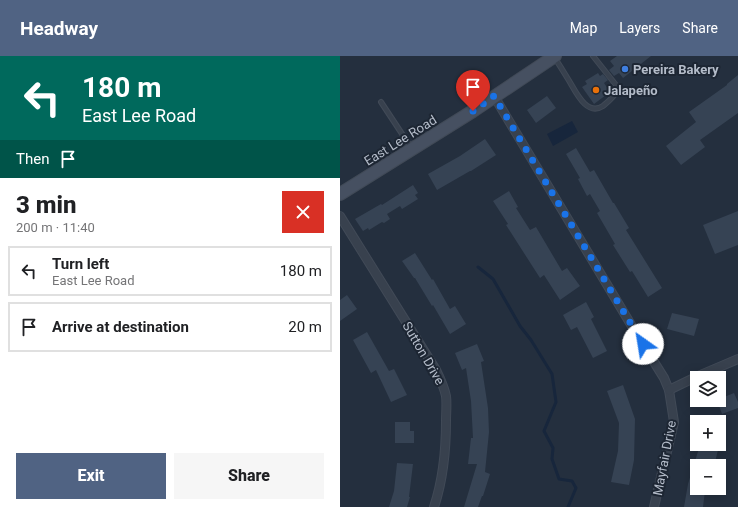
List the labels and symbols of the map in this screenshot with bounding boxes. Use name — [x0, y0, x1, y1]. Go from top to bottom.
place label: Pereira Bakery — [633, 62, 719, 77]
marker: Pereira Bakery — [620, 64, 630, 74]
pin — [456, 70, 490, 111]
place label: Jalapeño — [604, 83, 658, 98]
marker: Jalapeño — [591, 85, 601, 95]
street label: East Lee Road — [361, 112, 439, 169]
street label: Sutton Drive — [399, 319, 448, 388]
position arrow — [622, 323, 664, 365]
street label: Mayfair Drive — [650, 419, 679, 497]

